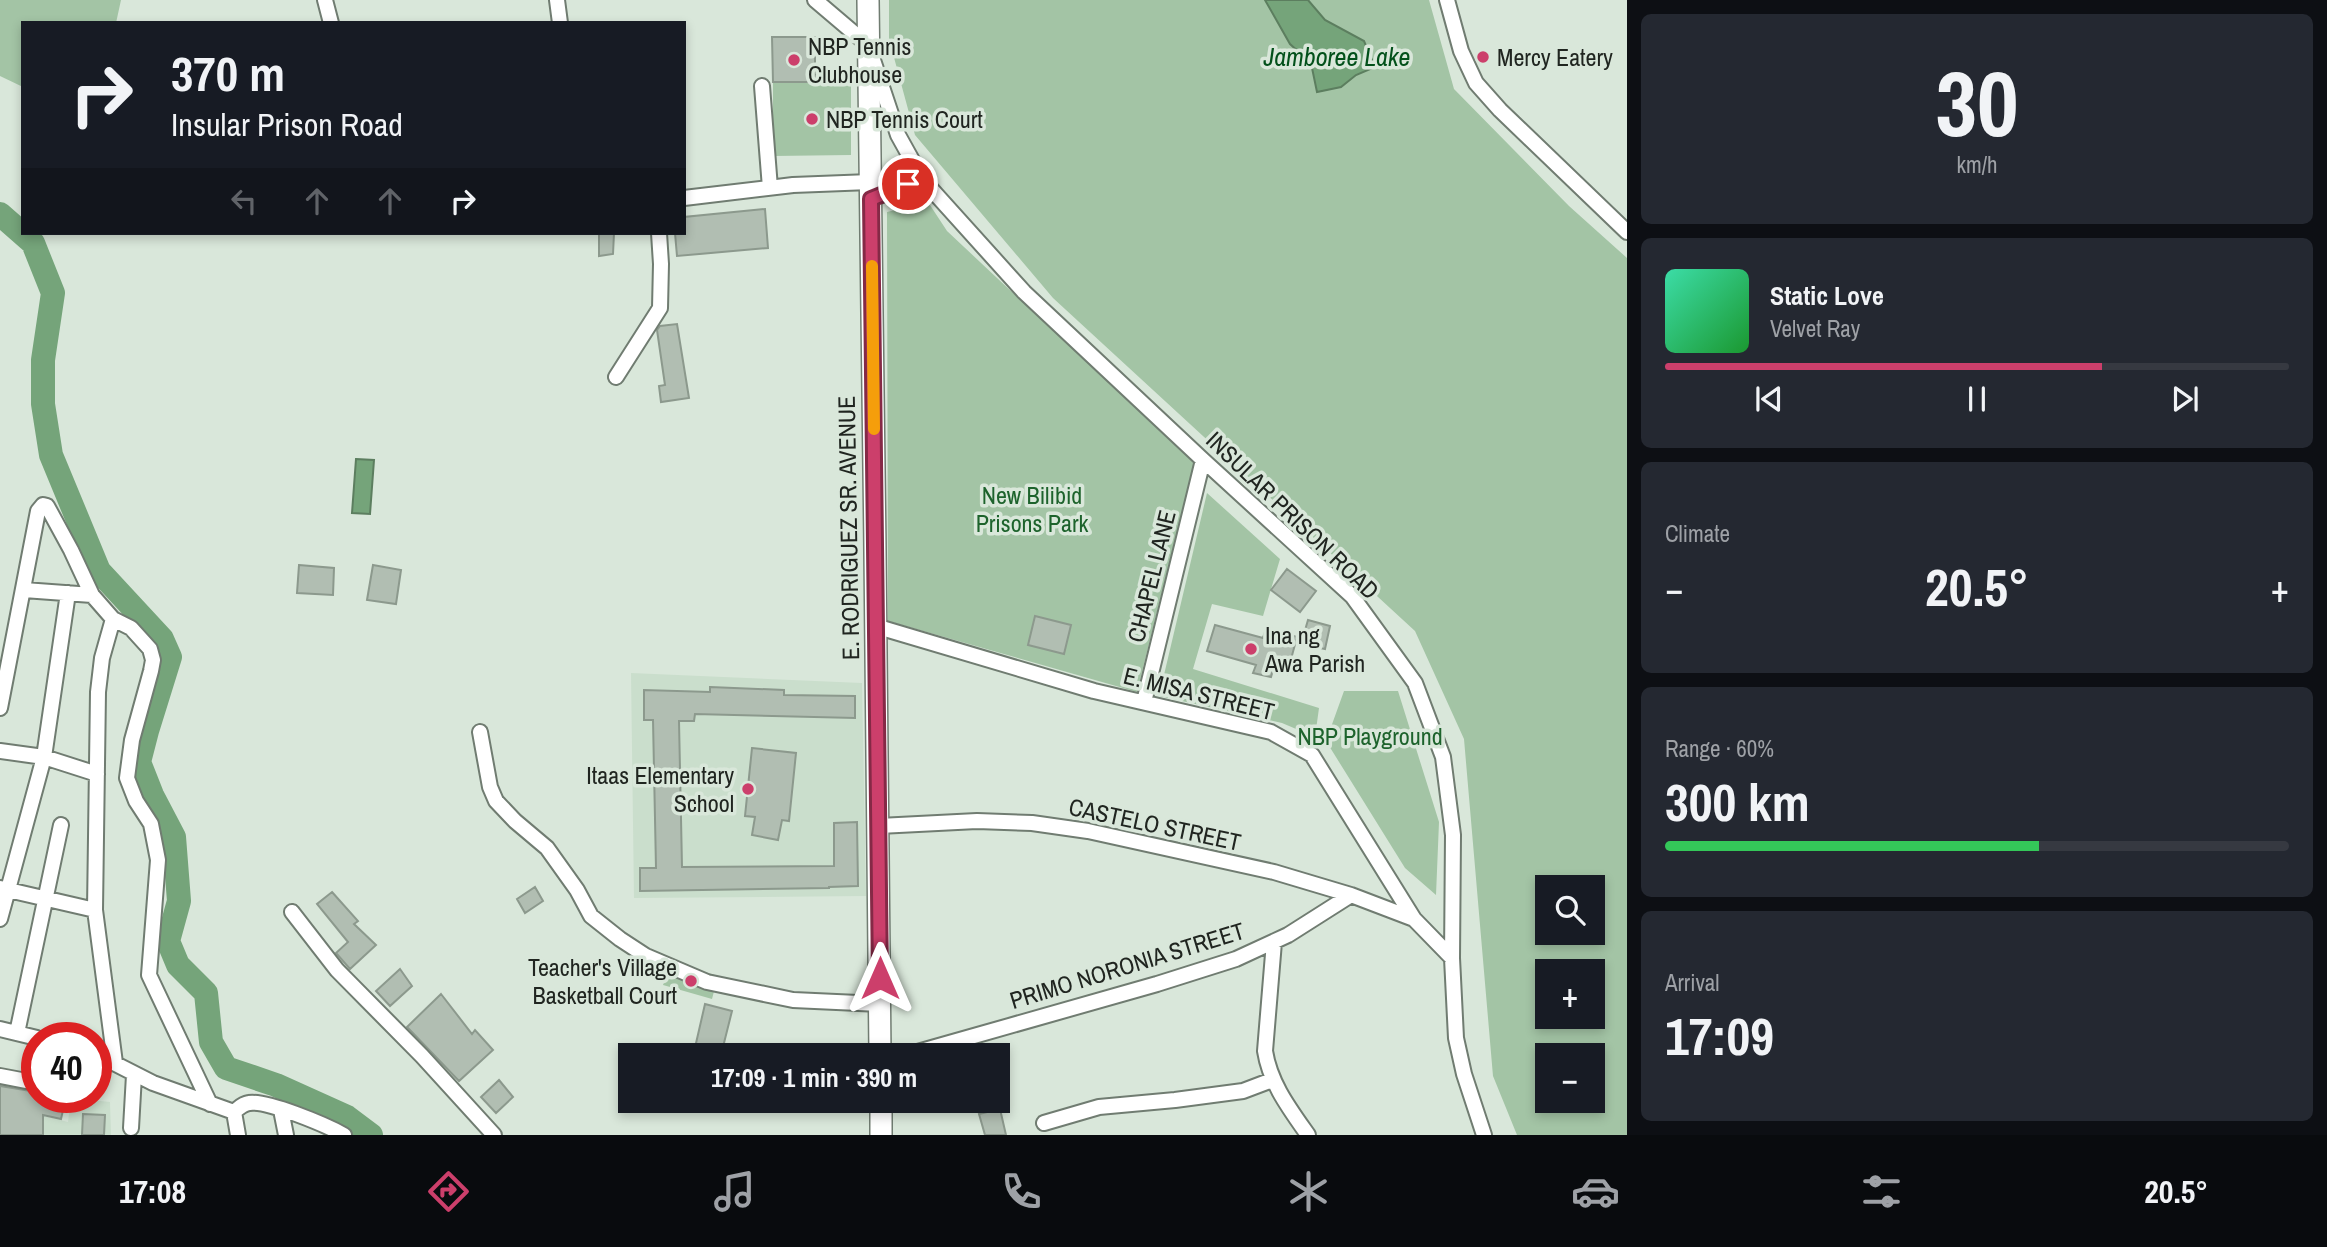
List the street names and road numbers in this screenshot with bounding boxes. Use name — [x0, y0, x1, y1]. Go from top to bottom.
street label: E. RODRIGUEZ SR. AVENUE — [830, 396, 866, 660]
street label: INSULAR PRISON ROAD — [1200, 424, 1386, 606]
street label: CHAPEL LANE — [1119, 507, 1183, 645]
street label: E. MISA STREET — [1120, 659, 1278, 727]
street label: CASTELO STREET — [1066, 790, 1244, 858]
street label: PRIMO NORONIA STREET — [1006, 914, 1248, 1016]

